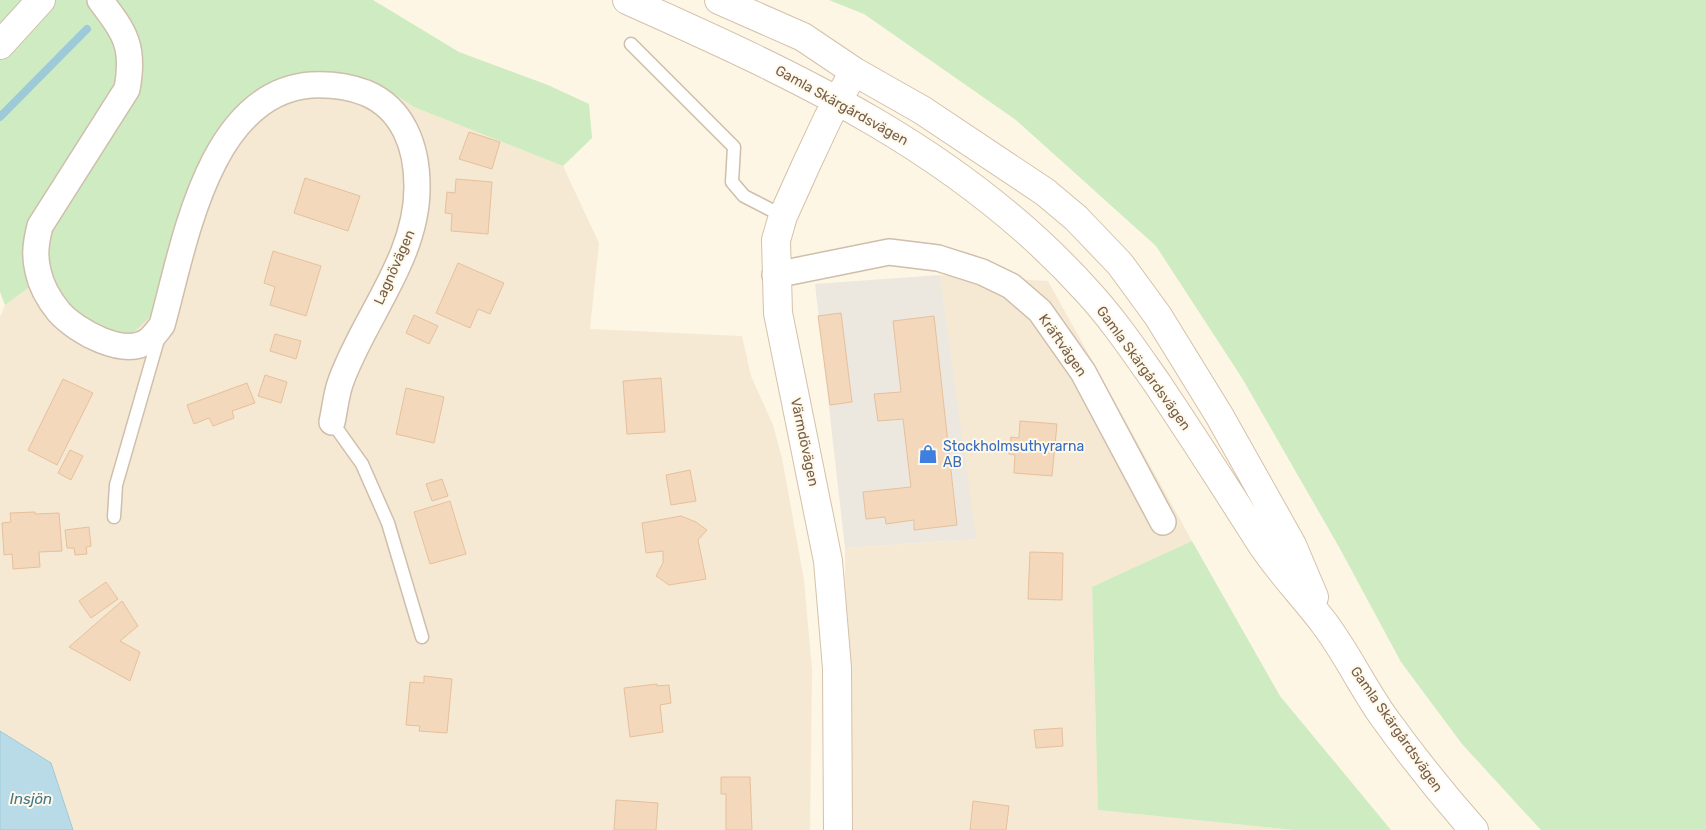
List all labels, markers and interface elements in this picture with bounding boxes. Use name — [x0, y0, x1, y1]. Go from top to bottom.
street label: Gamla Skärgårdsvägen — [772, 62, 911, 149]
street label: Lagnövägen — [370, 227, 419, 307]
street label: Gamla Skärgårdsvägen — [1093, 303, 1194, 434]
street label: Kräftvägen — [1035, 311, 1090, 380]
street label: Värmdövägen — [787, 396, 822, 488]
place label: Stockholmsuthyrarna AB — [943, 438, 1084, 471]
shop icon: Stockholmsuthyrarna AB — [917, 443, 939, 465]
street label: Gamla Skärgårdsvägen — [1347, 663, 1446, 795]
water label: Insjön — [10, 790, 52, 808]

